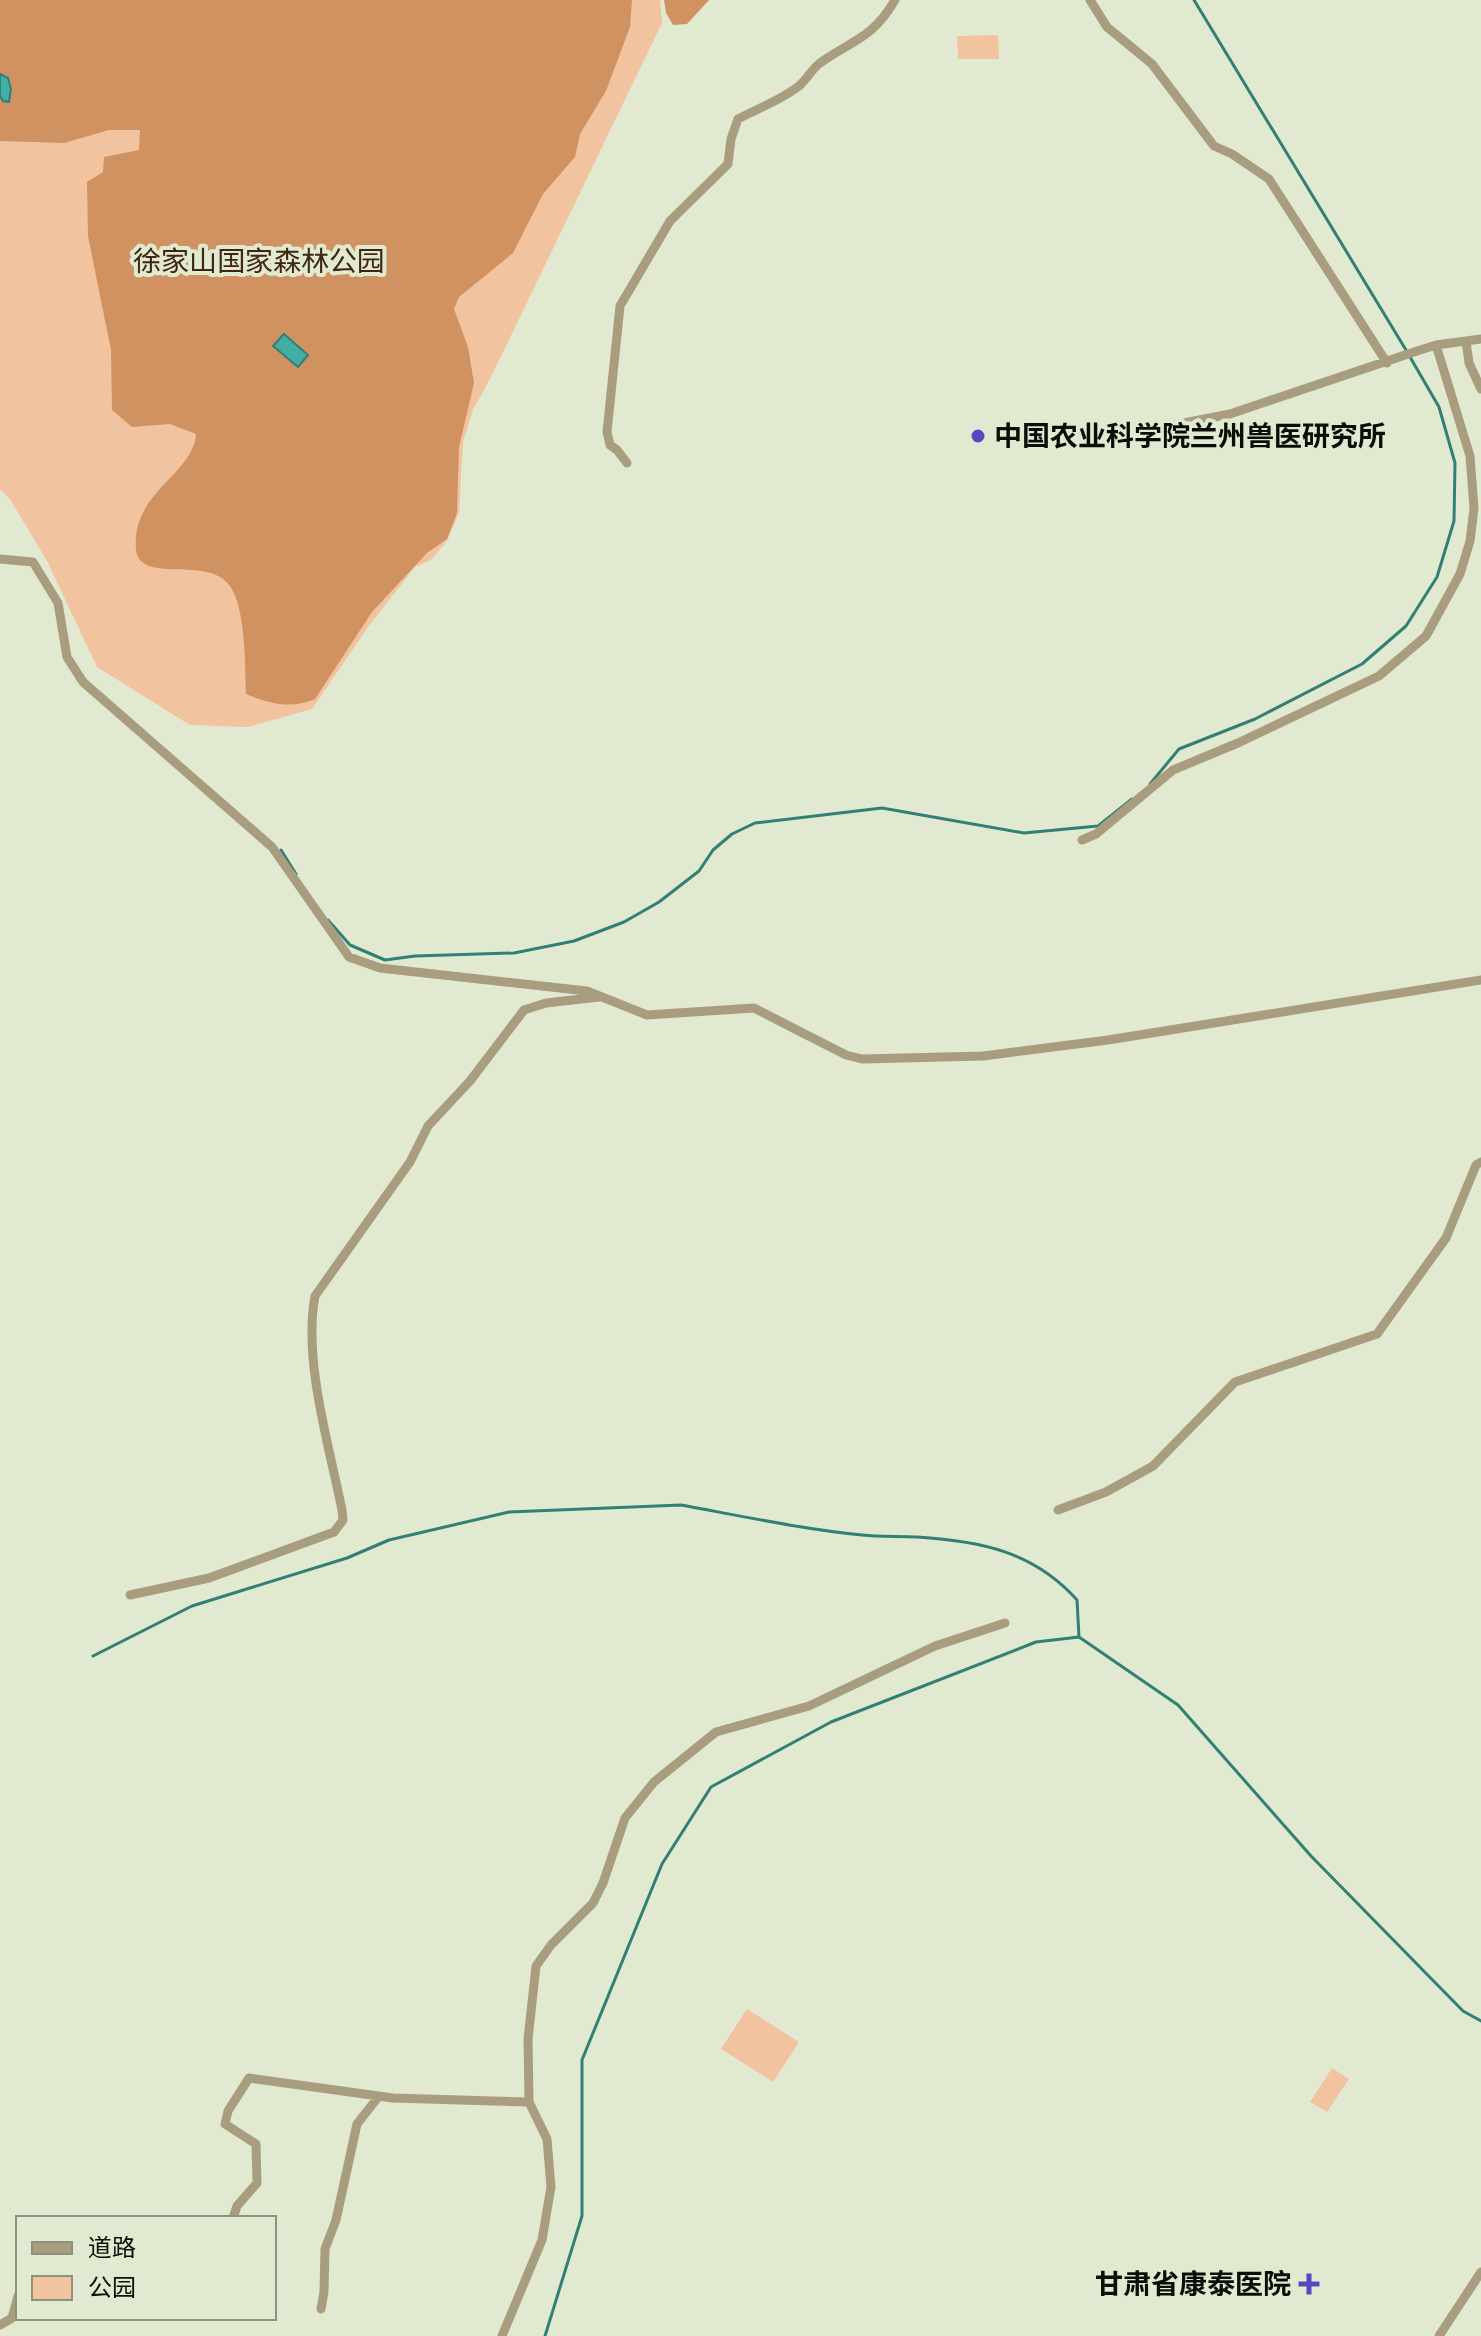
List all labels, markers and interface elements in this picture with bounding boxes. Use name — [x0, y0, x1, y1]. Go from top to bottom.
park label: 徐家山国家森林公园 — [133, 245, 385, 278]
place label: 中国农业科学院兰州兽医研究所 — [994, 420, 1386, 453]
marker: 中国农业科学院兰州兽医研究所 — [969, 427, 987, 445]
legend — [16, 2216, 276, 2320]
text: 道路 — [88, 2234, 136, 2262]
place label: 甘肃省康泰医院 — [1095, 2268, 1291, 2301]
marker: 甘肃省康泰医院 — [1298, 2273, 1320, 2295]
text: 公园 — [88, 2274, 136, 2302]

